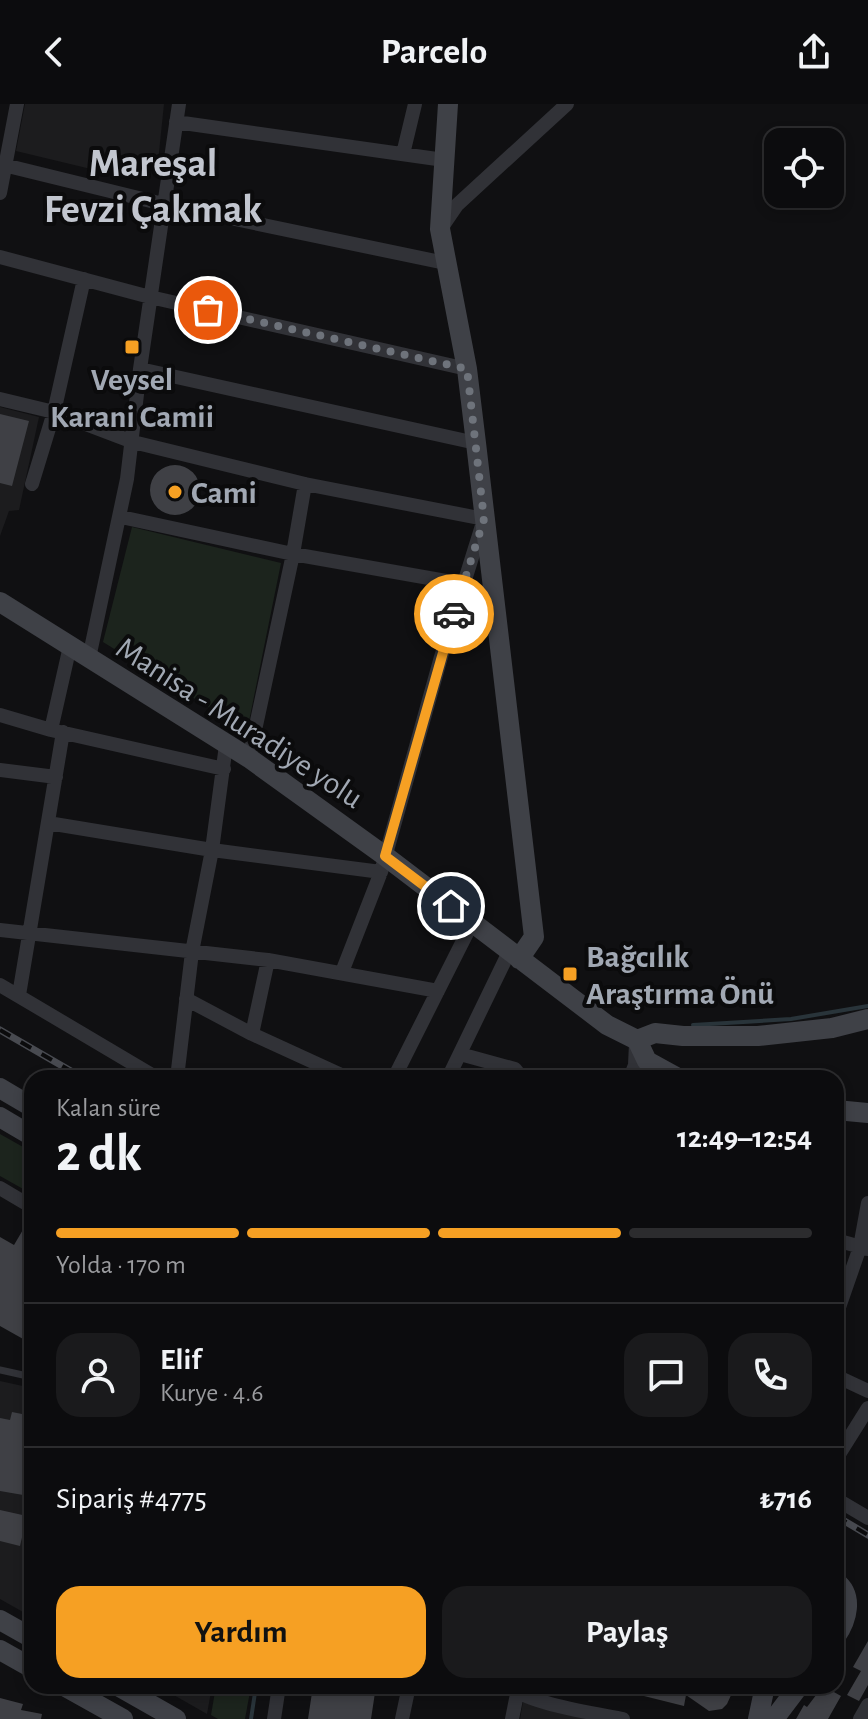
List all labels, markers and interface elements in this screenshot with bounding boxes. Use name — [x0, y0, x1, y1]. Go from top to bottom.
icon: back — [32, 30, 76, 74]
icon: share — [792, 30, 836, 74]
text: Parcelo — [381, 34, 487, 70]
map controls — [764, 128, 844, 208]
button: locate — [764, 128, 844, 208]
district label: Mareşal Fevzi Çakmak — [44, 144, 262, 230]
pin — [174, 276, 242, 344]
icon: bag — [186, 288, 230, 332]
marker: Veysel Karani Camii — [123, 338, 141, 356]
place label: Veysel Karani Camii — [50, 364, 214, 433]
place label: Cami — [191, 477, 257, 509]
marker: Cami — [166, 483, 184, 501]
courier — [414, 574, 494, 654]
icon: car — [432, 592, 476, 636]
street label: Manisa - Muradiye yolu — [111, 631, 368, 814]
pin — [417, 872, 485, 940]
icon: home — [429, 884, 473, 928]
place label: Bağcılık Araştırma Önü — [586, 941, 774, 1010]
marker: Bağcılık Araştırma Önü — [561, 965, 579, 983]
text: Kalan süre — [56, 1095, 161, 1121]
text: 12:49–12:54 — [677, 1123, 812, 1153]
text: 2 dk — [56, 1128, 141, 1180]
text: Yolda · 170 m — [56, 1252, 186, 1278]
button: person — [56, 1333, 140, 1417]
button: chat — [624, 1333, 708, 1417]
button: phone — [728, 1333, 812, 1417]
text: Elif — [160, 1345, 201, 1375]
text: Kurye · 4.6 — [160, 1380, 263, 1406]
text: Sipariş #4775 — [56, 1484, 207, 1514]
text: ₺716 — [760, 1484, 812, 1514]
button: Yardım — [56, 1586, 426, 1678]
button: Paylaş — [442, 1586, 812, 1678]

